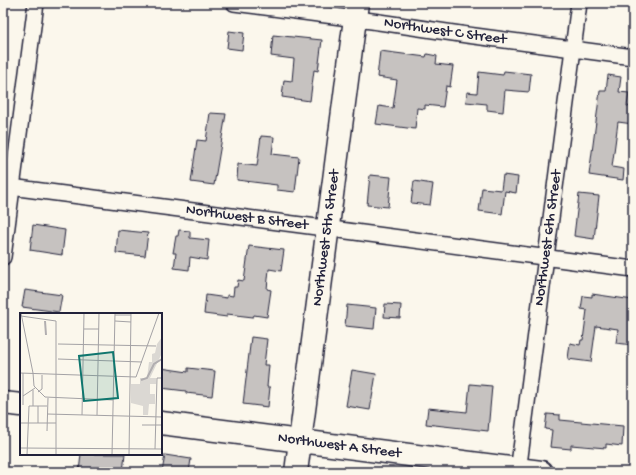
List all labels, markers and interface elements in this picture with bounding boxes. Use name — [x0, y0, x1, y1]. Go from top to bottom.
street label: Northwest C Street — [383, 14, 509, 49]
street label: Northwest 5th Street — [309, 167, 344, 307]
street label: Northwest 6th Street — [531, 167, 566, 307]
street label: Northwest B Street — [185, 201, 311, 235]
inset map — [20, 313, 162, 455]
street label: Northwest A Street — [277, 429, 404, 463]

